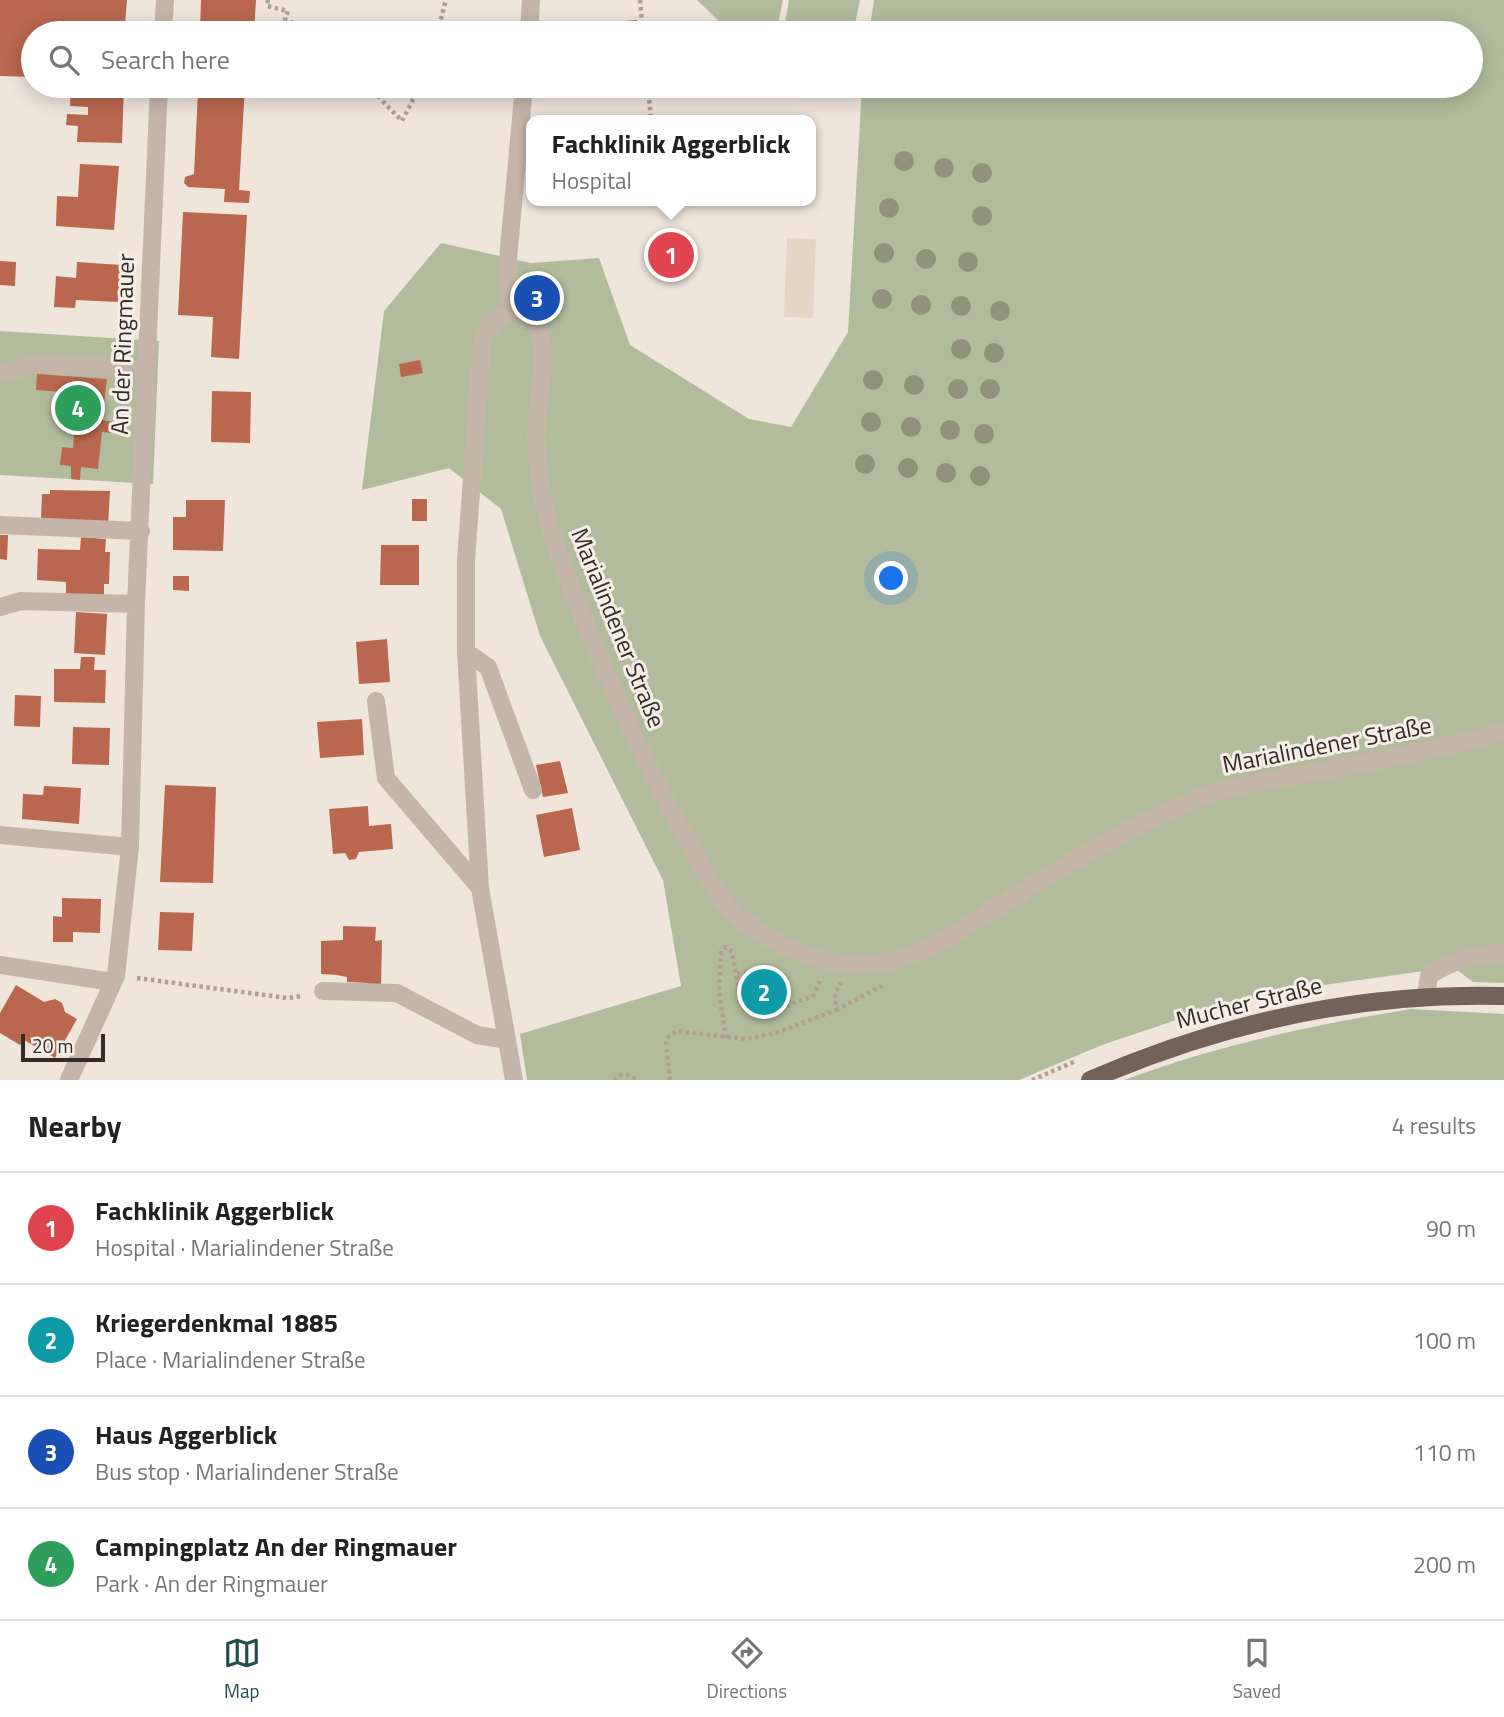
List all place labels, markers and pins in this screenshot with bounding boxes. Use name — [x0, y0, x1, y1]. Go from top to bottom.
pin: 1 — [648, 229, 694, 281]
pin: 3 — [514, 272, 560, 324]
pin: 4 — [55, 382, 101, 434]
pin: 2 — [741, 966, 787, 1018]

